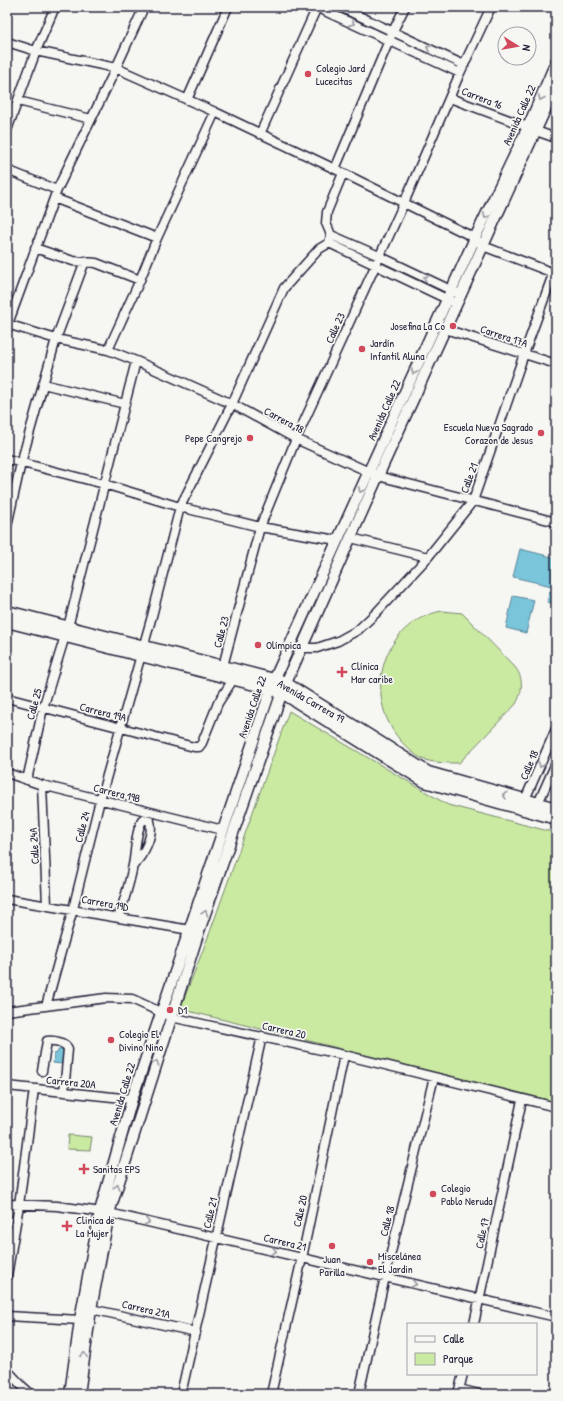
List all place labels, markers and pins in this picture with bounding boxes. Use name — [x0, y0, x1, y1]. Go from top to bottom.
place label: Colegio Jard Lucecitas — [316, 61, 366, 88]
marker: Colegio Jard Lucecitas — [303, 69, 313, 79]
place label: Josefina La Co — [390, 319, 446, 333]
marker: Josefina La Co — [448, 321, 458, 331]
place label: Jardín Infantil Aluna — [370, 336, 425, 363]
marker: Jardín Infantil Aluna — [357, 344, 367, 354]
place label: Escuela Nueva Sagrado Corazon de Jesus — [444, 420, 534, 447]
marker: Escuela Nueva Sagrado Corazon de Jesus — [536, 428, 546, 438]
place label: Pepe Cangrejo — [185, 431, 243, 445]
marker: Pepe Cangrejo — [245, 433, 255, 443]
place label: Olímpica — [266, 638, 301, 652]
marker: Olímpica — [253, 640, 263, 650]
place label: Clínica Mar caribe — [351, 659, 393, 686]
marker: Clínica Mar caribe — [336, 666, 348, 678]
place label: D1 — [178, 1003, 187, 1017]
marker: D1 — [165, 1005, 175, 1015]
place label: Colegio El Divino Nino — [119, 1027, 164, 1054]
marker: Colegio El Divino Nino — [106, 1035, 116, 1045]
place label: Sanitas EPS — [93, 1162, 140, 1176]
marker: Sanitas EPS — [78, 1163, 90, 1175]
place label: Colegio Pablo Neruda — [441, 1181, 493, 1208]
marker: Colegio Pablo Neruda — [428, 1189, 438, 1199]
place label: Clinica de La Mujer — [76, 1213, 115, 1240]
marker: Clinica de La Mujer — [61, 1220, 73, 1232]
marker: Juan Parilla — [327, 1241, 337, 1251]
place label: Miscelánea El Jardin — [378, 1249, 421, 1276]
place label: Juan Parilla — [319, 1252, 345, 1279]
marker: Miscelánea El Jardin — [365, 1257, 375, 1267]

